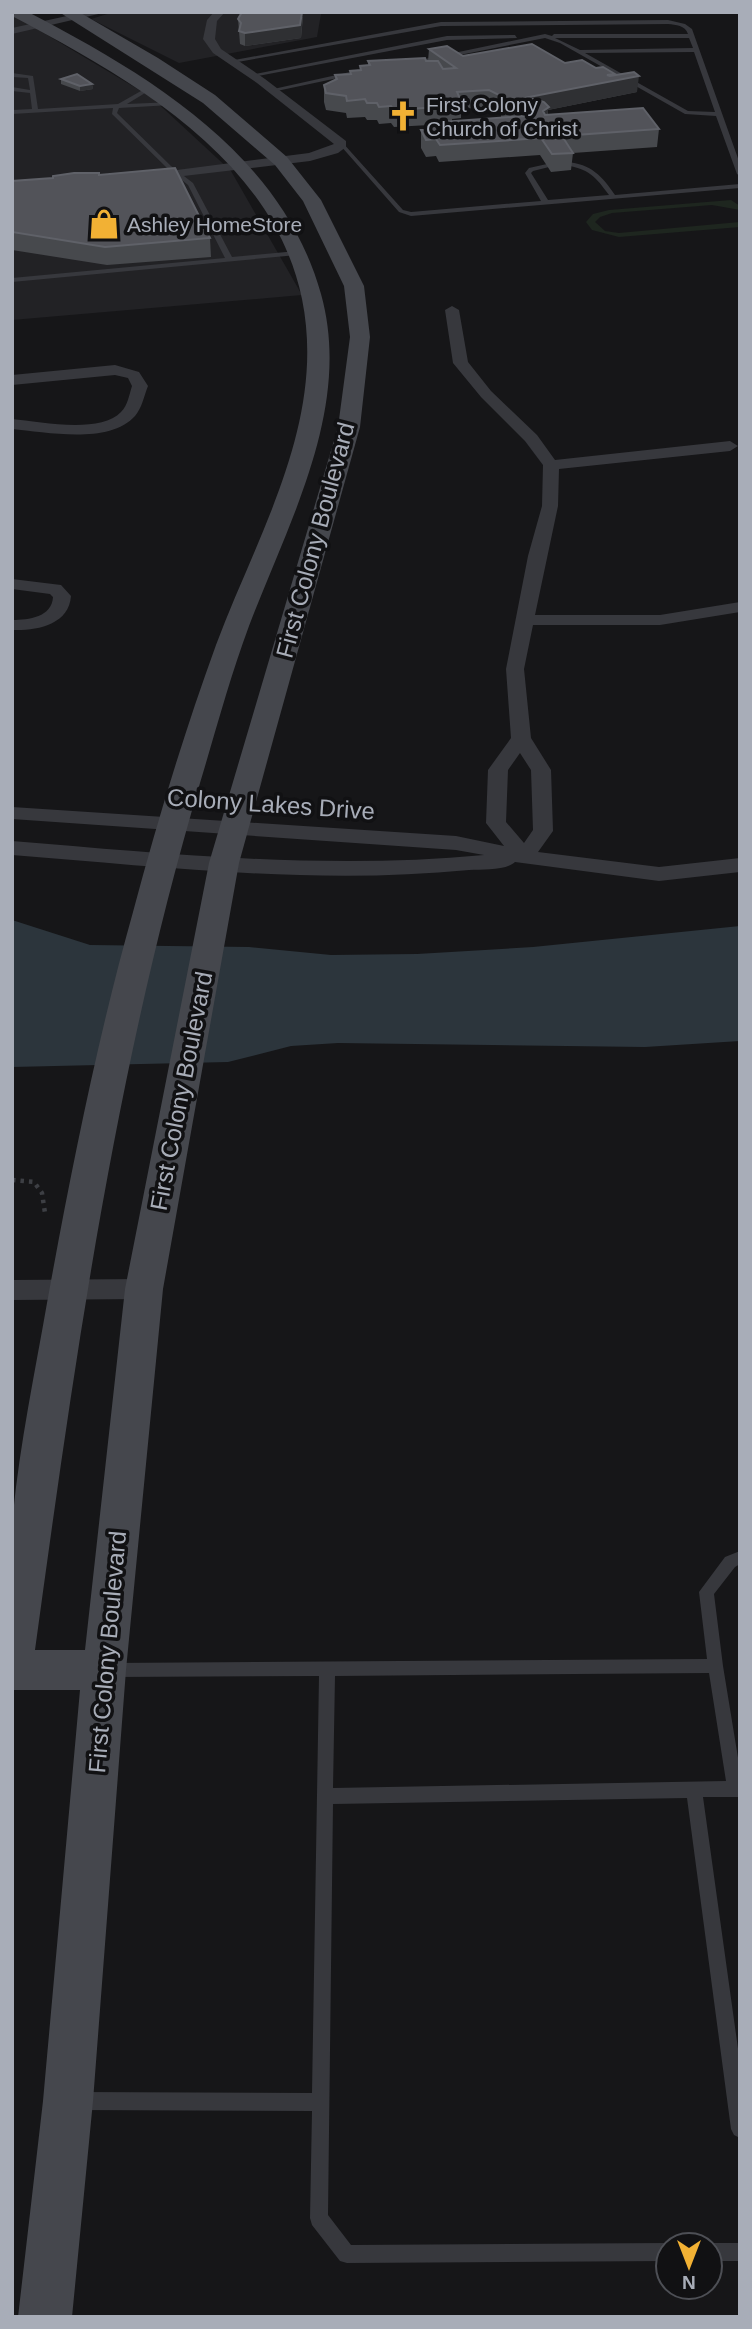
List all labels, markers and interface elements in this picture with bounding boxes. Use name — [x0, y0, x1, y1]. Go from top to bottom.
place label: First Colony Church of Christ — [426, 93, 578, 140]
church icon: First Colony Church of Christ — [386, 99, 420, 133]
shop icon: Ashley HomeStore — [87, 207, 121, 241]
place label: Ashley HomeStore — [127, 213, 302, 236]
street label: First Colony Boulevard — [271, 419, 359, 661]
street label: Colony Lakes Drive — [166, 783, 376, 825]
street label: First Colony Boulevard — [145, 969, 217, 1213]
street label: First Colony Boulevard — [83, 1530, 131, 1774]
north arrow — [654, 2231, 724, 2301]
text: N — [682, 2272, 696, 2293]

